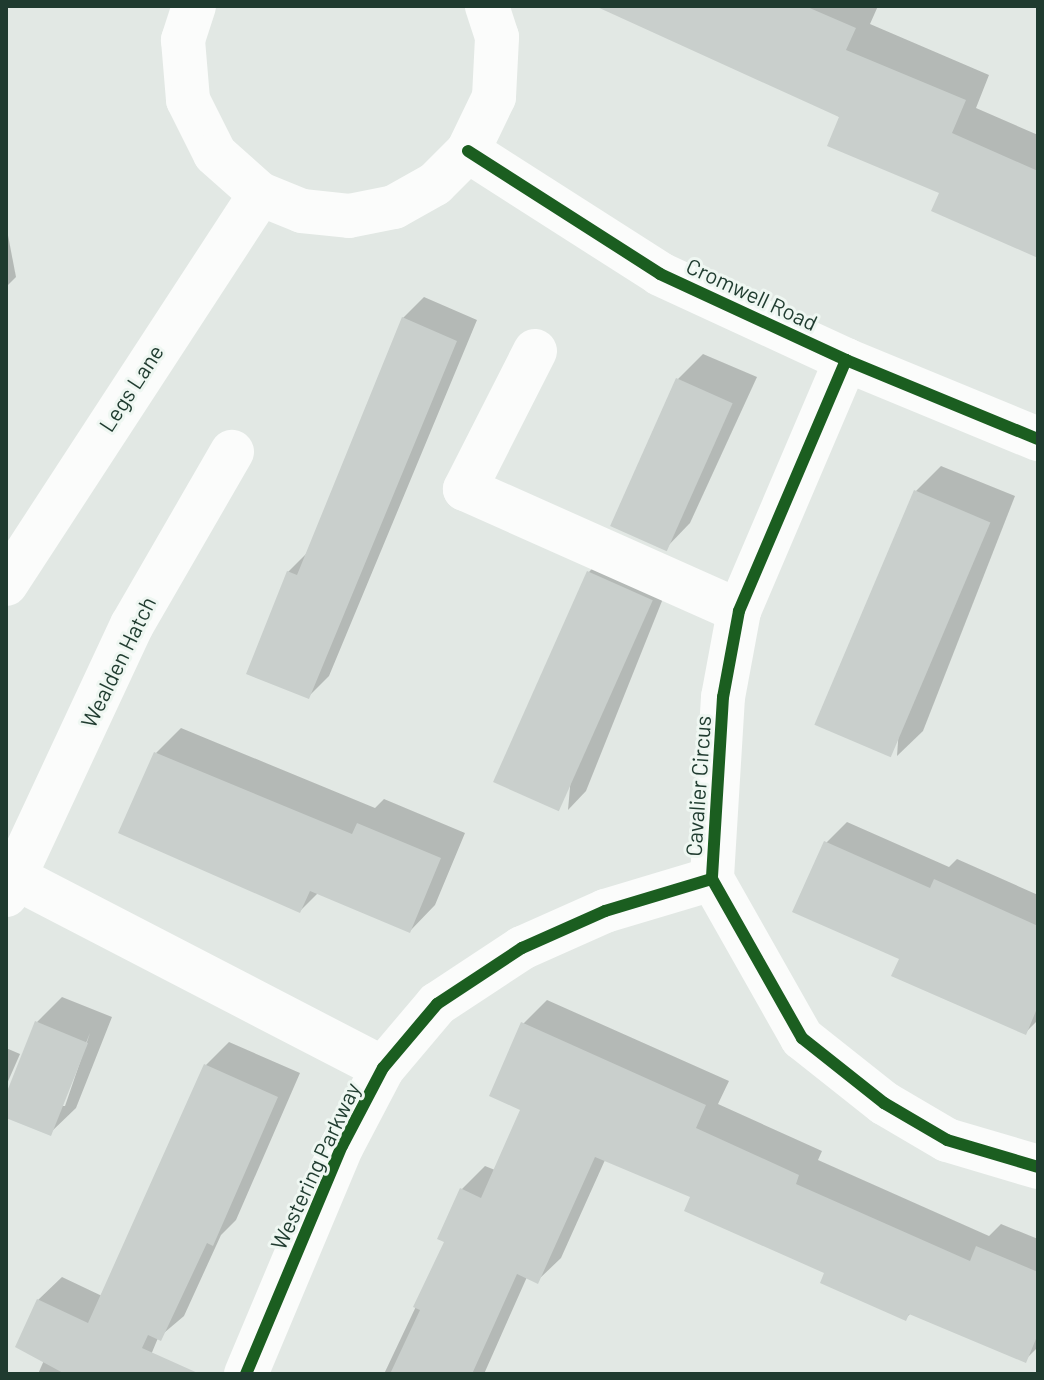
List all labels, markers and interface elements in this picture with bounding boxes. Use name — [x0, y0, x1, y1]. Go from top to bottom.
street label: Cromwell Road — [682, 252, 822, 336]
street label: Legs Lane — [93, 340, 169, 436]
street label: Wealden Hatch — [75, 592, 161, 732]
street label: Cavalier Circus — [680, 715, 716, 857]
street label: Westering Parkway — [265, 1078, 365, 1254]

